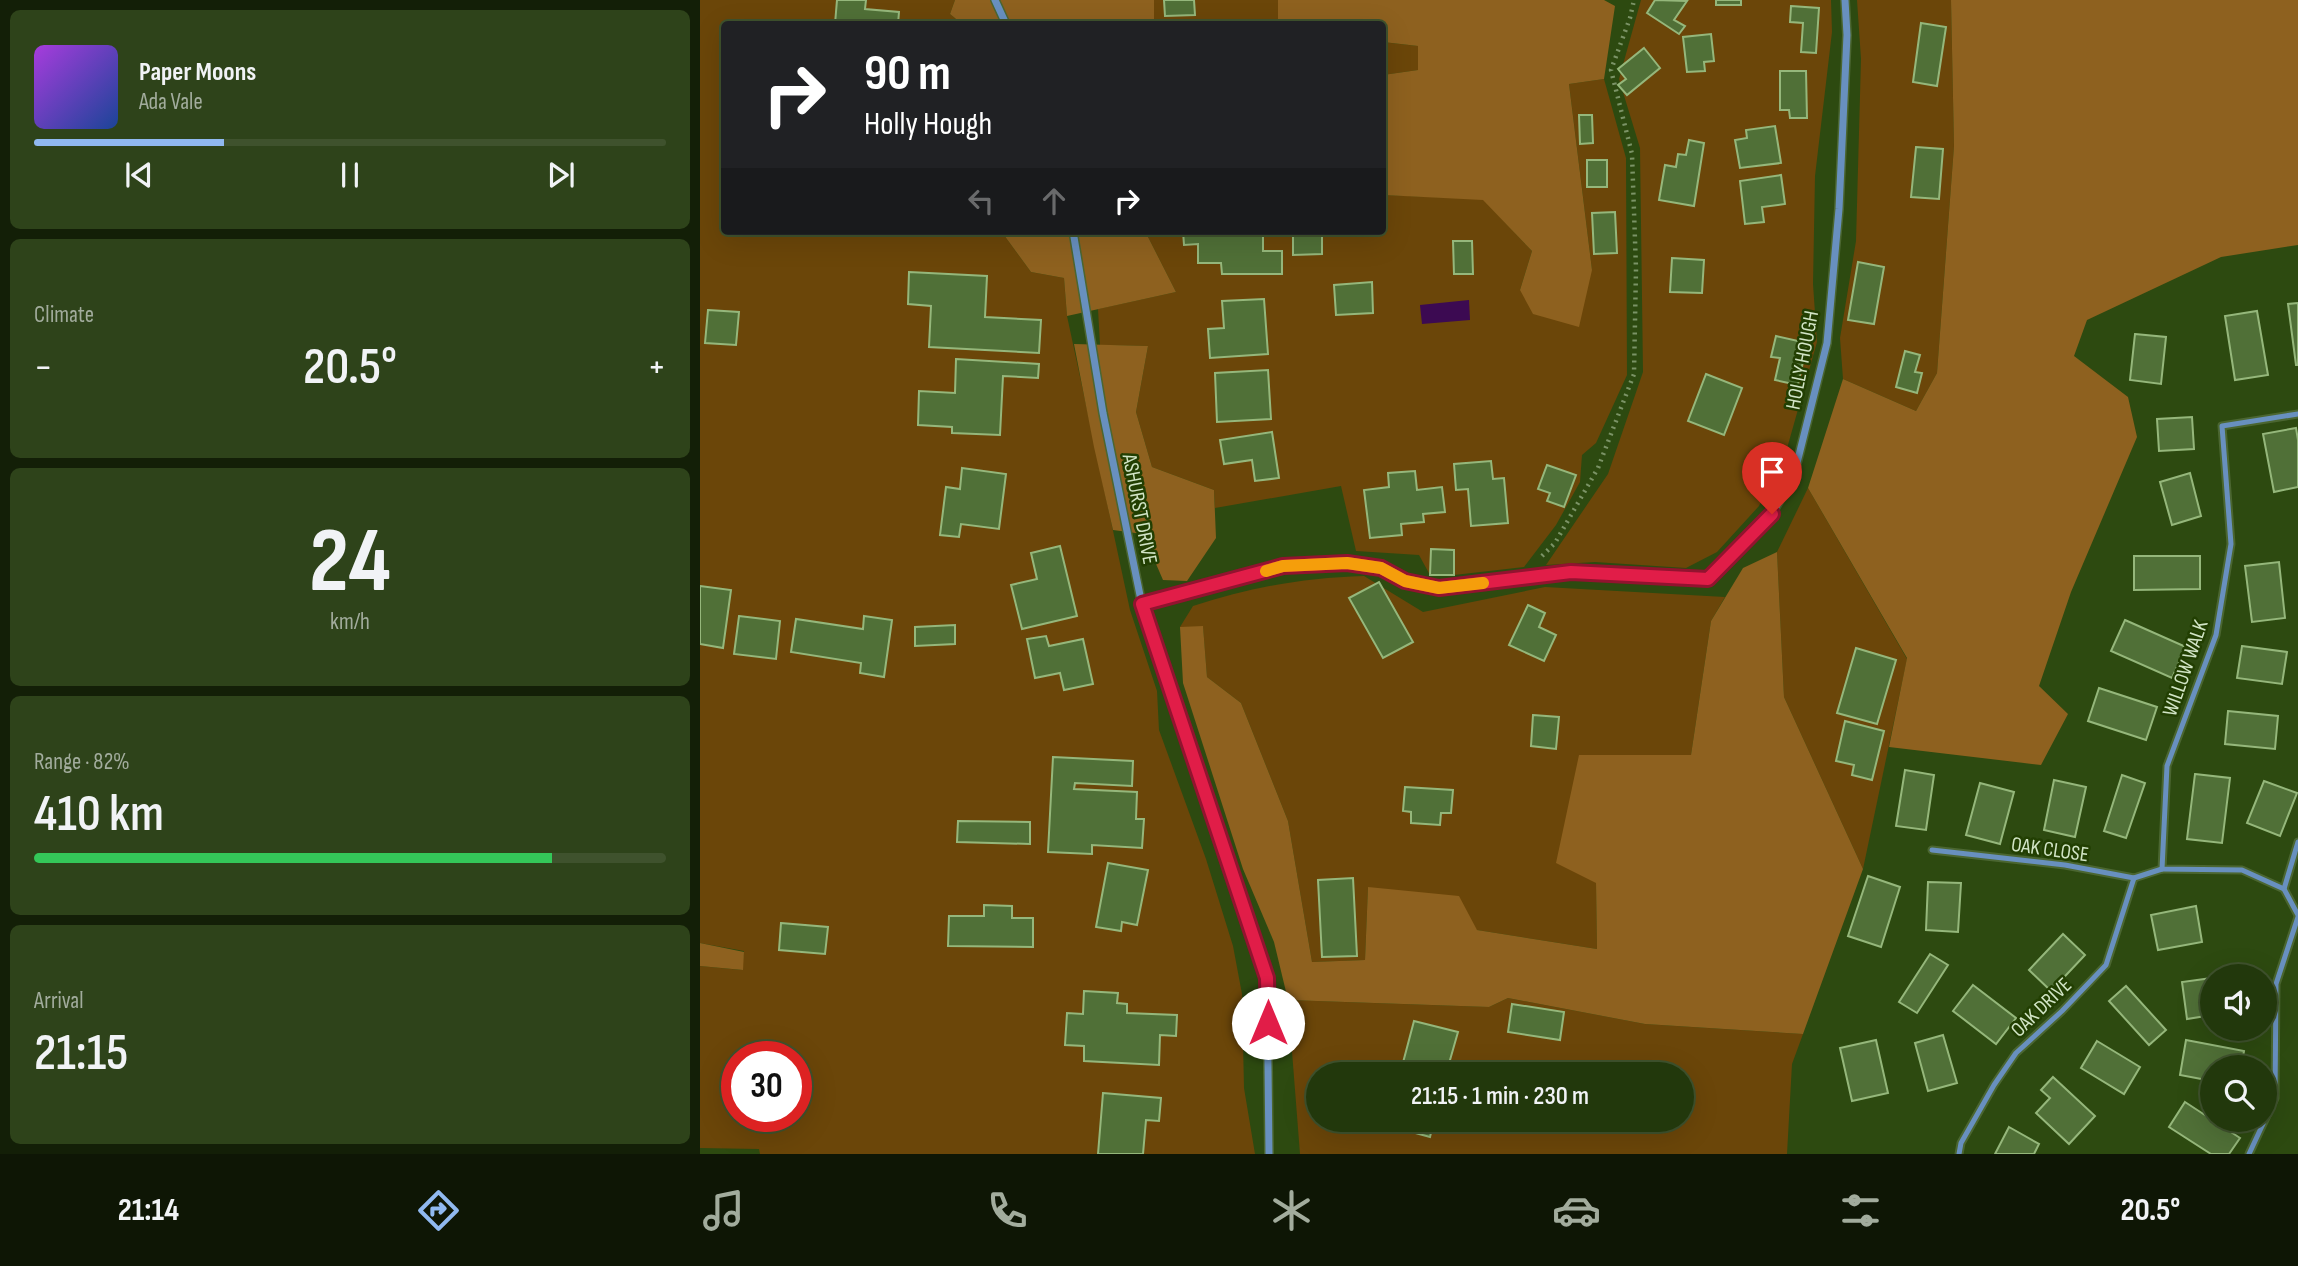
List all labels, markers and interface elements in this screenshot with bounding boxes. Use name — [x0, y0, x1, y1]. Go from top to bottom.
text: 90 m — [864, 45, 951, 104]
icon: right — [749, 49, 840, 140]
text: Paper Moons — [139, 57, 256, 88]
text: Ada Vale — [139, 88, 203, 116]
text: Holly Hough — [864, 105, 992, 144]
icon: previous — [120, 156, 158, 194]
icon: pause — [331, 156, 369, 194]
icon: next — [542, 156, 580, 194]
icon: left — [962, 182, 1000, 220]
icon: ahead — [1035, 182, 1073, 220]
icon: right — [1108, 182, 1146, 220]
text: Climate — [34, 301, 94, 329]
street label: HOLLY HOUGH — [1781, 309, 1824, 412]
text: 20.5° — [303, 336, 397, 399]
text: − — [34, 345, 53, 390]
text: + — [647, 345, 666, 390]
pin — [1742, 442, 1802, 514]
street label: ASHURST DRIVE — [1116, 451, 1162, 566]
icon: arrive — [1753, 453, 1791, 491]
text: 24 — [309, 508, 391, 617]
text: km/h — [330, 608, 370, 636]
street label: WILLOW WALK — [2157, 616, 2214, 719]
text: Range · 82% — [34, 748, 130, 776]
text: 410 km — [34, 783, 164, 846]
street label: OAK CLOSE — [2010, 832, 2090, 867]
map controls — [2200, 964, 2277, 1132]
button: sound — [2200, 964, 2277, 1041]
street label: OAK DRIVE — [2006, 972, 2077, 1042]
position arrow — [1231, 986, 1305, 1060]
text: Arrival — [34, 987, 83, 1015]
text: 21:15 — [34, 1022, 128, 1085]
speed limit sign: 30 — [721, 1041, 812, 1132]
button: search — [2200, 1055, 2277, 1132]
text: 21:15 · 1 min · 230 m — [1411, 1081, 1589, 1112]
icon: directions — [414, 1186, 463, 1235]
icon: music — [699, 1186, 748, 1235]
icon: phone — [983, 1186, 1032, 1235]
icon: climate — [1267, 1186, 1316, 1235]
icon: car — [1552, 1186, 1601, 1235]
icon: filters — [1836, 1186, 1885, 1235]
text: 21:14 — [118, 1191, 179, 1230]
text: 20.5° — [2120, 1191, 2180, 1230]

